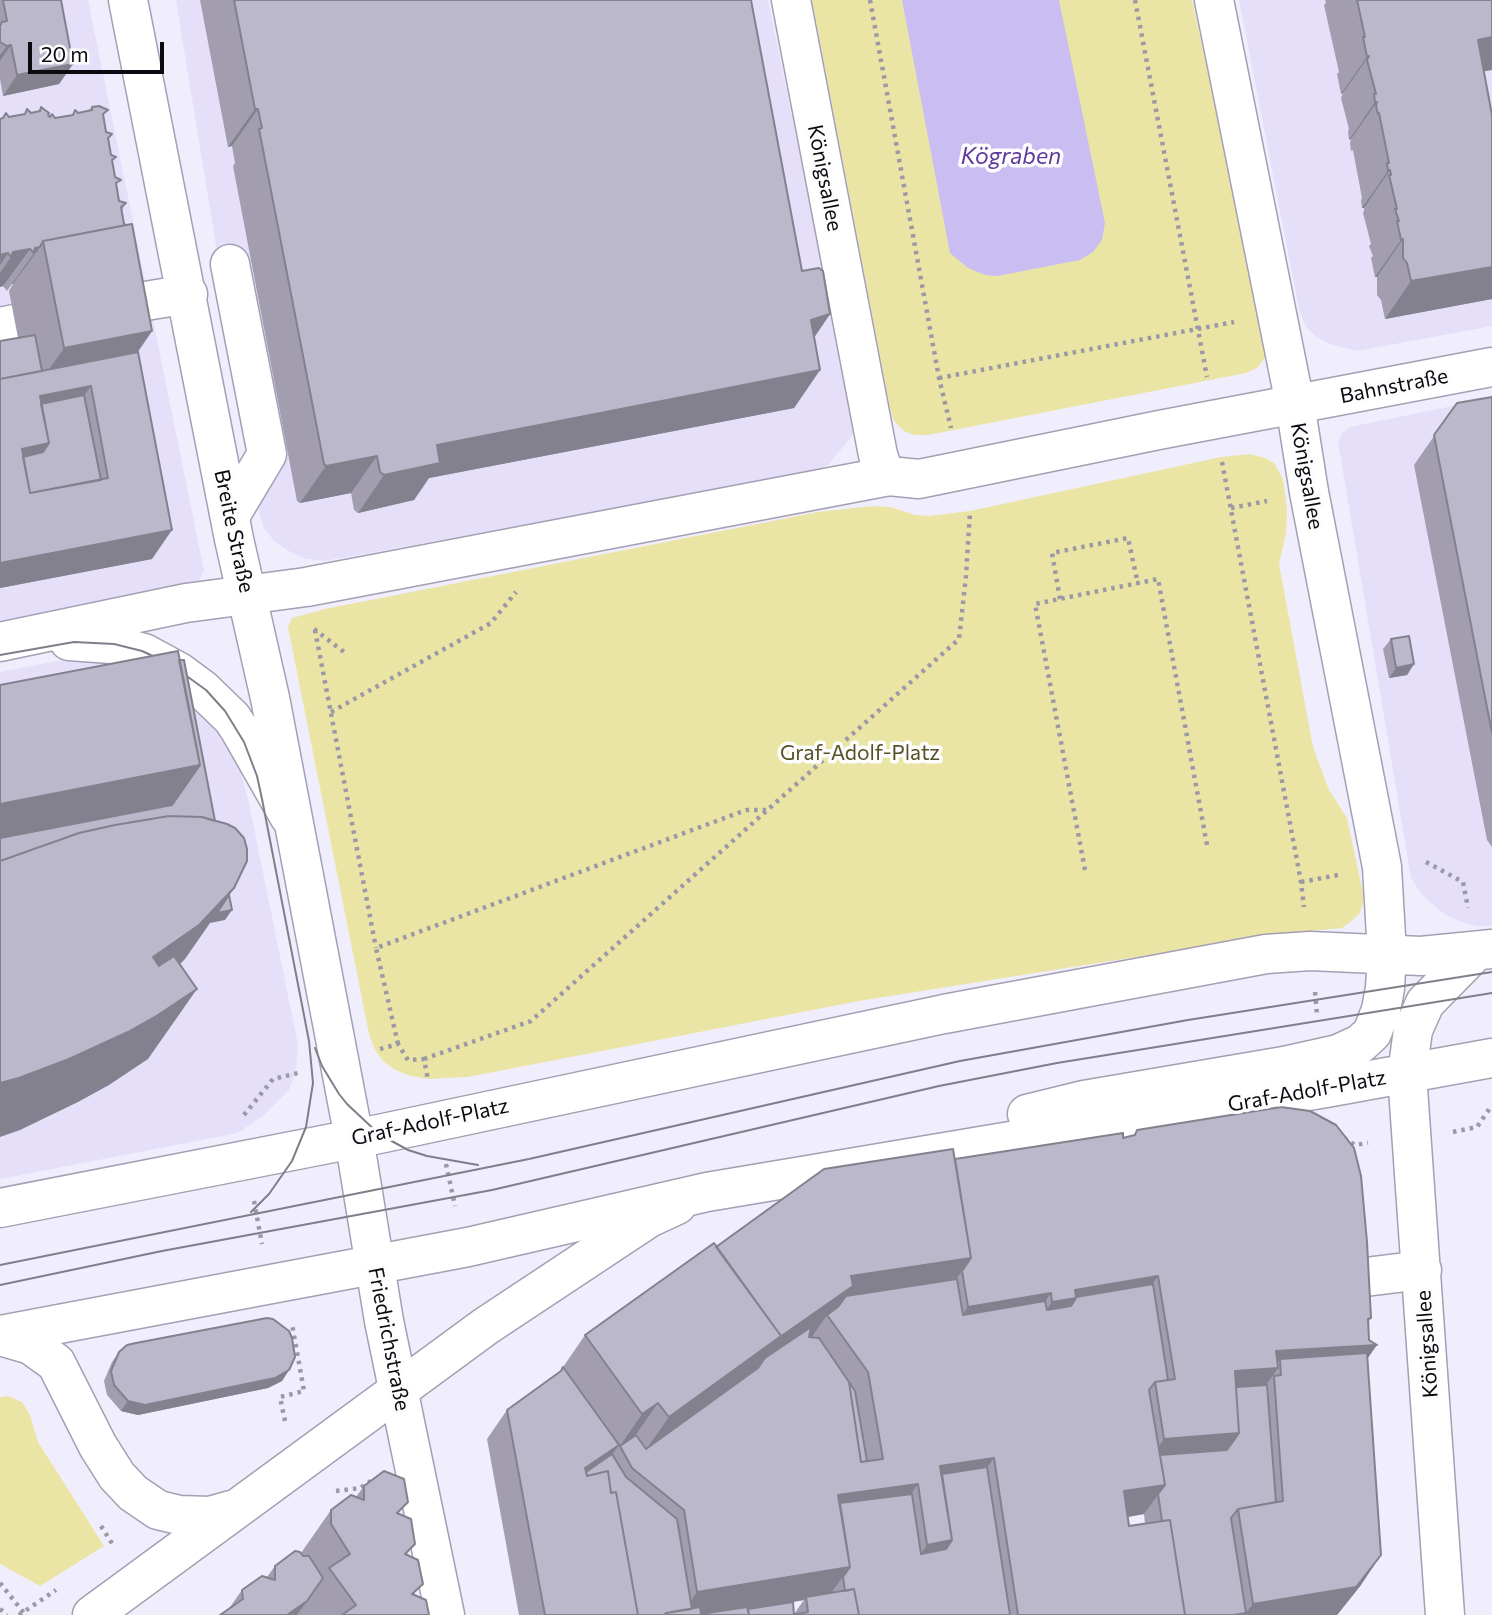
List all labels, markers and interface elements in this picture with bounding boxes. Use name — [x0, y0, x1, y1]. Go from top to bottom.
scale bar — [32, 28, 168, 72]
text: 20 m — [41, 41, 89, 66]
street label: Königsallee — [802, 123, 848, 233]
water label: Kögraben — [961, 142, 1061, 170]
street label: Bahnstraße — [1338, 363, 1450, 409]
street label: Königsallee — [1285, 421, 1329, 531]
street label: Breite Straße — [209, 467, 259, 595]
park label: Graf-Adolf-Platz — [780, 740, 940, 766]
street label: Graf-Adolf-Platz — [1226, 1065, 1388, 1117]
street label: Graf-Adolf-Platz — [349, 1093, 511, 1151]
street label: Friedrichstraße — [363, 1265, 415, 1413]
street label: Königsallee — [1411, 1289, 1443, 1399]

